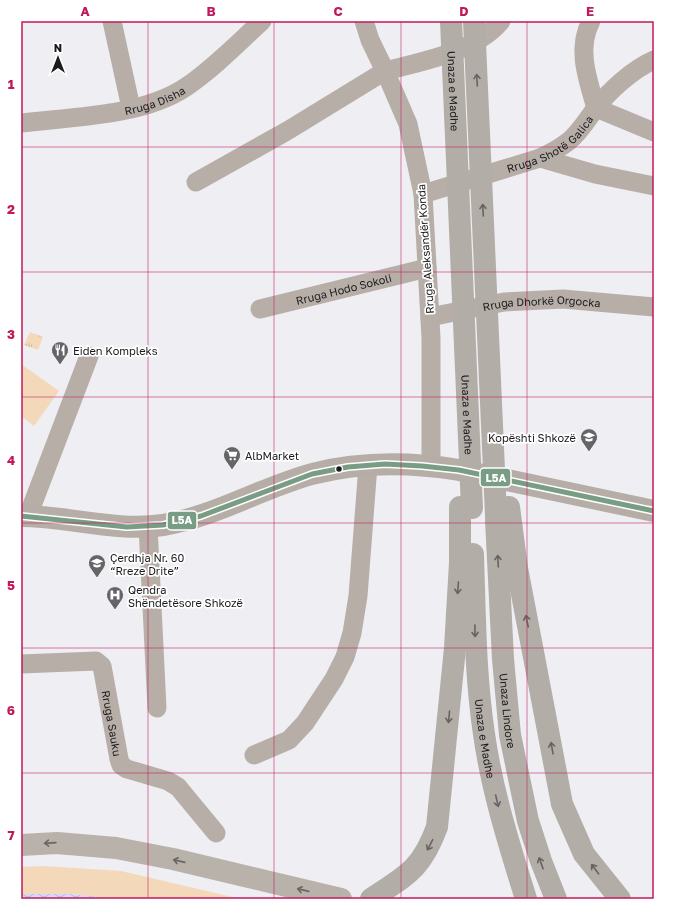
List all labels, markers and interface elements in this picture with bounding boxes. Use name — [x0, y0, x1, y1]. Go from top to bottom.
text: A — [80, 3, 90, 19]
text: B — [206, 3, 216, 19]
text: C — [333, 3, 343, 19]
text: D — [459, 3, 469, 19]
text: E — [586, 3, 594, 19]
north arrow — [38, 38, 78, 78]
text: N — [54, 41, 62, 54]
street label: Unaza e Madhe — [446, 51, 462, 131]
one-way arrow — [473, 74, 481, 87]
text: 1 — [8, 76, 15, 92]
street label: Rruga Disha — [123, 83, 187, 117]
street label: Rruga Shotë Galica — [505, 113, 595, 174]
street label: Rruga Aleksandër Konda — [414, 184, 436, 314]
text: 2 — [7, 201, 15, 217]
one-way arrow — [480, 204, 487, 217]
street label: Rruga Hodo Sokoli — [294, 270, 393, 306]
street label: Rruga Dhorkë Orgocka — [481, 292, 601, 313]
text: 3 — [7, 326, 15, 342]
restaurant icon: Eiden Kompleks — [50, 340, 70, 365]
place label: Eiden Kompleks — [73, 344, 158, 357]
street label: Unaza e Madhe — [460, 374, 476, 455]
school or university icon: Kopështi Shkozë — [579, 427, 599, 452]
place label: Kopështi Shkozë — [488, 431, 576, 444]
supermarket icon: AlbMarket — [222, 445, 242, 470]
place label: AlbMarket — [245, 449, 299, 462]
text: 4 — [7, 452, 15, 468]
unlabelled marker — [334, 464, 344, 474]
line badge: L5A — [480, 468, 511, 487]
text: L5A — [486, 471, 507, 484]
line badge: L5A — [167, 511, 197, 530]
text: L5A — [172, 513, 193, 526]
place label: Çerdhja Nr. 60 “Rreze Drite” — [110, 551, 185, 577]
school or university icon: Çerdhja Nr. 60 “Rreze Drite” — [87, 553, 107, 578]
one-way arrow — [495, 555, 502, 568]
text: 5 — [7, 577, 15, 593]
one-way arrow — [455, 581, 462, 594]
place label: Qendra Shëndetësore Shkozë — [128, 583, 243, 609]
hospital icon: Qendra Shëndetësore Shkozë — [105, 585, 125, 610]
one-way arrow — [523, 614, 531, 627]
one-way arrow — [471, 624, 479, 637]
street label: Unaza Lindore — [498, 672, 519, 749]
street label: Rruga Sauku — [100, 689, 125, 757]
street label: Unaza e Madhe — [473, 698, 498, 779]
text: 6 — [7, 702, 15, 718]
one-way arrow — [445, 710, 453, 723]
one-way arrow — [547, 742, 555, 755]
one-way arrow — [493, 794, 501, 807]
text: 7 — [7, 827, 15, 843]
one-way arrow — [426, 839, 433, 851]
one-way arrow — [44, 840, 57, 847]
one-way arrow — [173, 856, 186, 864]
one-way arrow — [537, 857, 545, 869]
one-way arrow — [591, 864, 599, 875]
one-way arrow — [296, 886, 309, 893]

